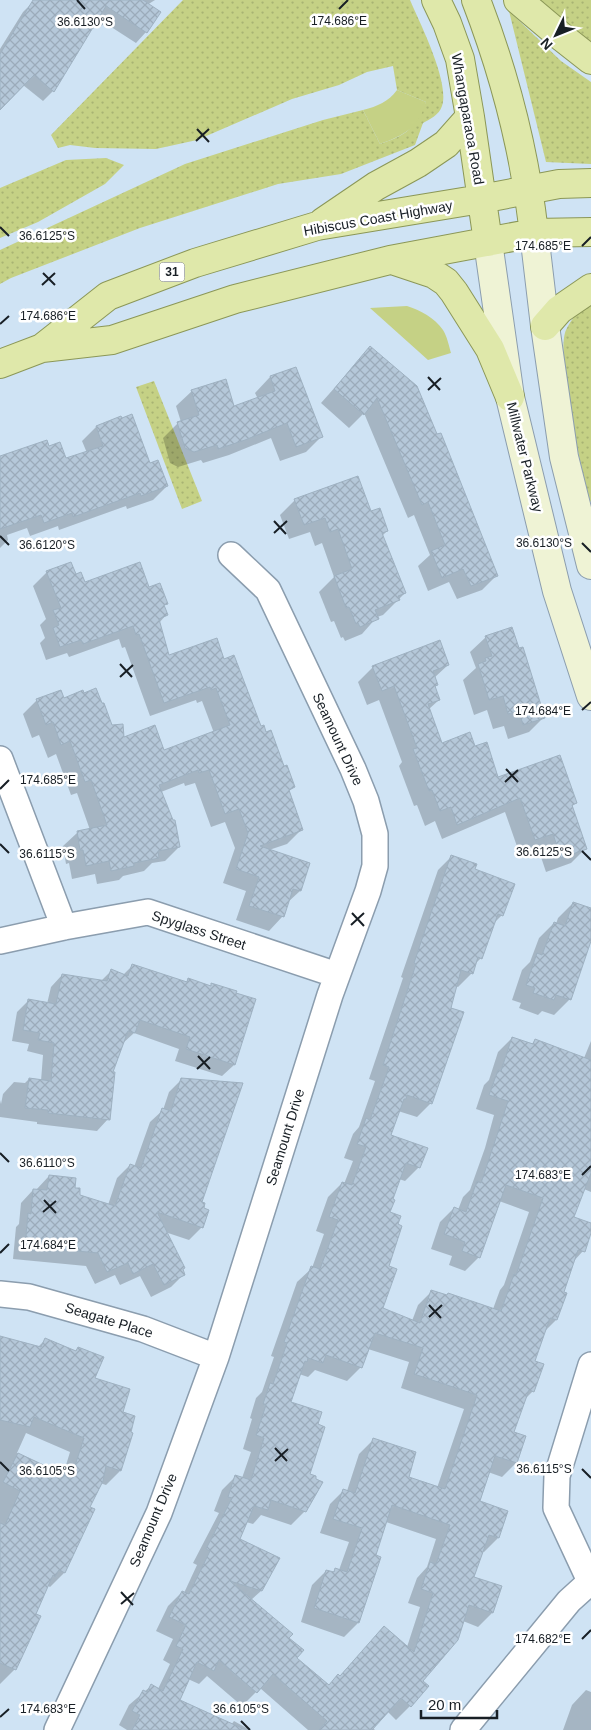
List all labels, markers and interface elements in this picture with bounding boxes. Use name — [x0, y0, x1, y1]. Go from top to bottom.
north arrow — [531, 10, 581, 60]
text: 174.686°E — [311, 14, 367, 28]
text: 36.6130°S — [57, 15, 113, 29]
text: N — [537, 35, 556, 53]
street label: Whangaparaoa Road — [449, 52, 487, 186]
street label: Hibiscus Coast Highway — [302, 197, 454, 239]
text: 36.6125°S — [19, 229, 75, 243]
text: 174.685°E — [515, 239, 571, 253]
road number: 31 — [160, 262, 184, 282]
text: 174.686°E — [20, 309, 76, 323]
street label: Millwater Parkway — [504, 400, 546, 514]
text: 36.6130°S — [516, 536, 572, 550]
text: 36.6120°S — [19, 538, 75, 552]
street label: Seamount Drive — [310, 690, 367, 788]
text: 174.684°E — [515, 704, 571, 718]
text: 174.685°E — [20, 773, 76, 787]
text: 36.6125°S — [516, 845, 572, 859]
text: 36.6115°S — [19, 847, 75, 861]
street label: Spyglass Street — [150, 907, 248, 953]
street label: Seamount Drive — [263, 1086, 307, 1187]
text: 36.6110°S — [19, 1156, 75, 1170]
text: 174.683°E — [515, 1168, 571, 1182]
text: 174.684°E — [20, 1238, 76, 1252]
street label: Seagate Place — [63, 1299, 155, 1341]
text: 36.6115°S — [516, 1462, 572, 1476]
text: 36.6105°S — [19, 1464, 75, 1478]
street label: Seamount Drive — [126, 1470, 180, 1569]
text: 174.682°E — [515, 1632, 571, 1646]
scale bar — [421, 1688, 497, 1720]
text: 20 m — [428, 1696, 461, 1713]
text: 174.683°E — [20, 1702, 76, 1716]
text: 36.6105°S — [213, 1702, 269, 1716]

